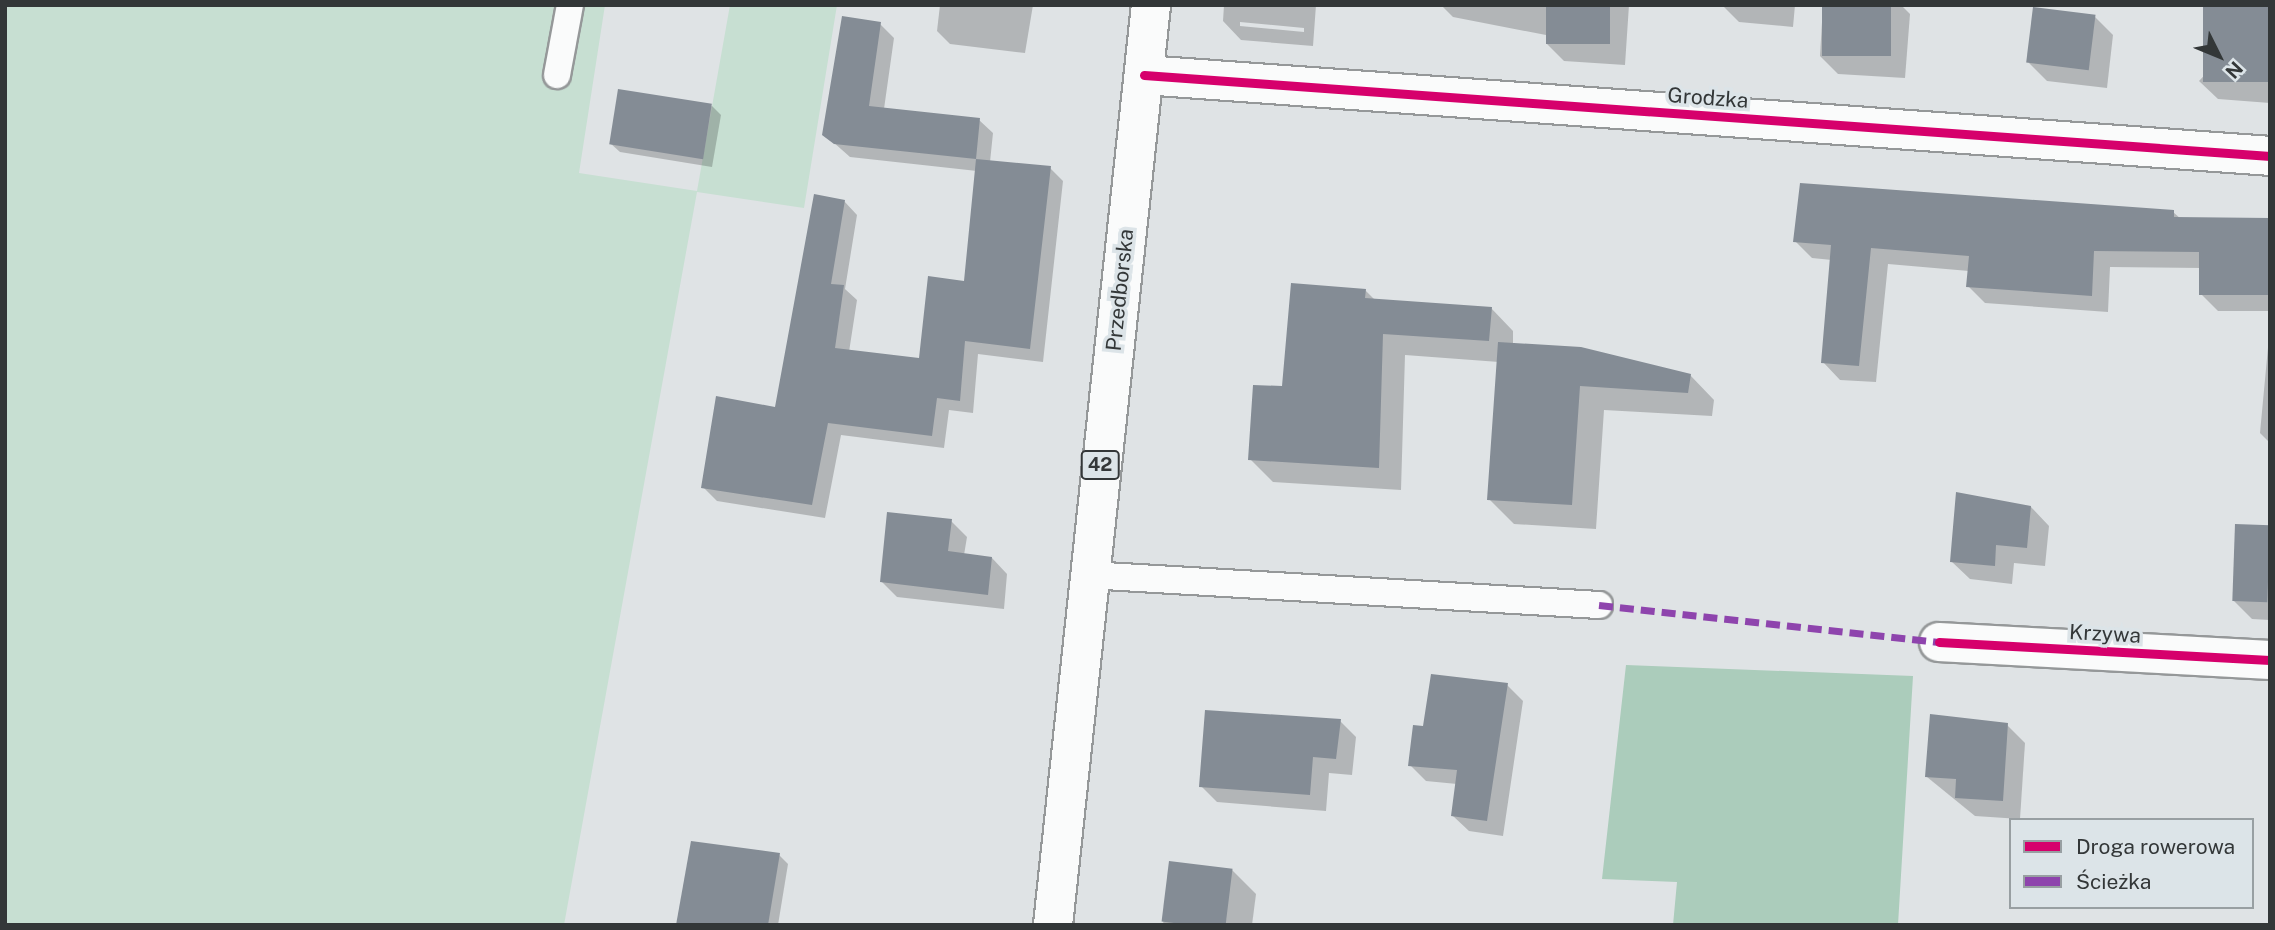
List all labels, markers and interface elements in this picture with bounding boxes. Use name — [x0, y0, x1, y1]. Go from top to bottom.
north arrow — [2184, 21, 2254, 91]
text: N — [2221, 57, 2247, 83]
street label: Grodzka — [1667, 83, 1749, 113]
street label: Przedborska — [1101, 228, 1139, 352]
road number: 42 — [1079, 450, 1121, 480]
street label: Krzywa — [2068, 620, 2142, 648]
legend — [2009, 818, 2254, 909]
text: Droga rowerowa — [2076, 834, 2235, 859]
text: Ścieżka — [2076, 869, 2151, 894]

